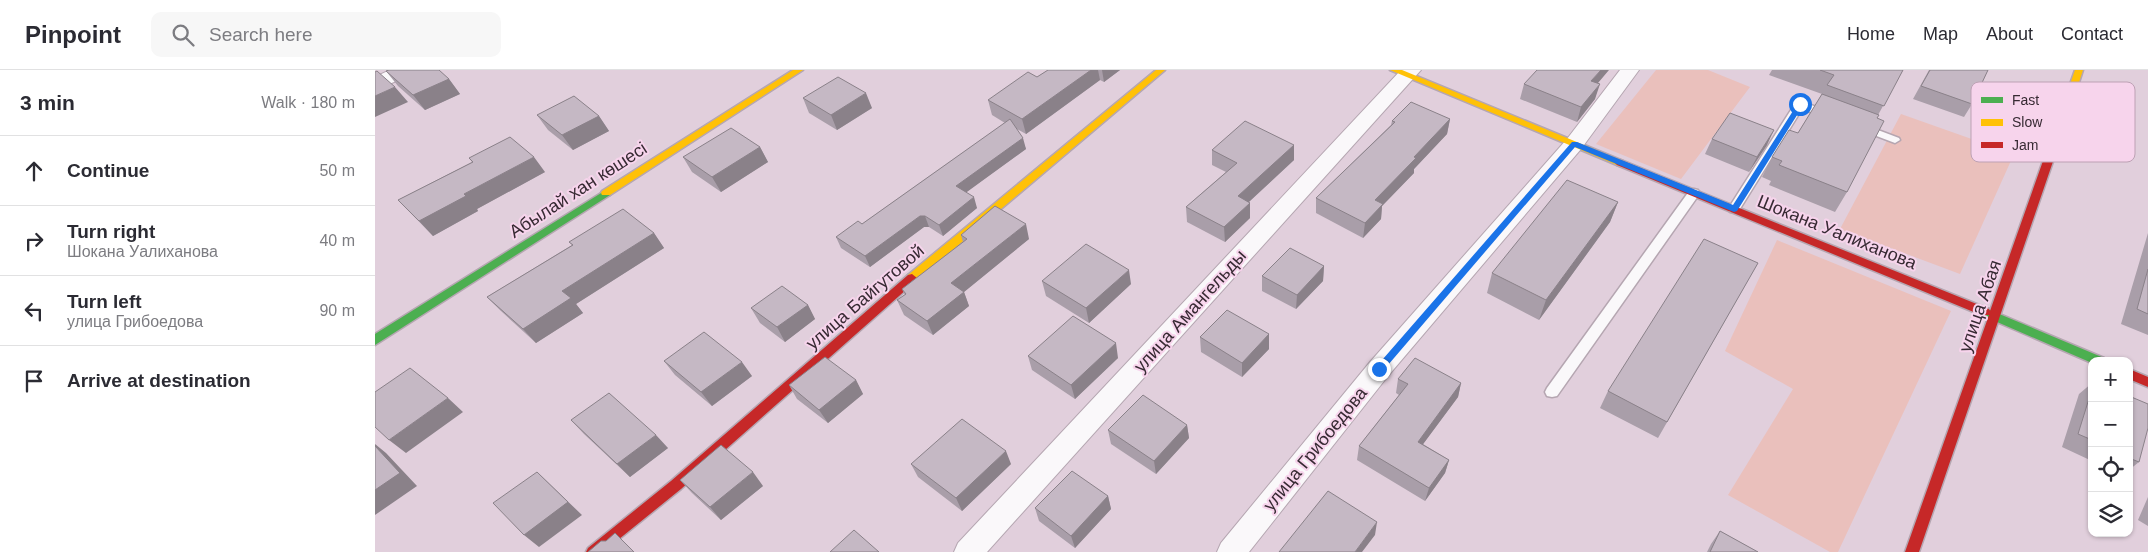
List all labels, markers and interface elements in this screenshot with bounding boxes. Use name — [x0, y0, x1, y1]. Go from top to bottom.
search box — [151, 12, 501, 57]
text: Pinpoint — [25, 21, 121, 48]
icon: search — [169, 21, 197, 49]
text: Search here — [209, 24, 313, 45]
text: Home — [1847, 24, 1895, 44]
text: Map — [1923, 24, 1958, 44]
text: About — [1986, 24, 2033, 44]
text: Contact — [2061, 24, 2123, 44]
legend — [1971, 82, 2135, 162]
text: 3 min — [20, 91, 75, 114]
text: Fast — [2012, 92, 2039, 108]
route start — [1789, 93, 1812, 116]
text: Walk · 180 m — [261, 94, 355, 111]
text: Slow — [2012, 114, 2043, 130]
text: Jam — [2012, 137, 2038, 153]
street label: Абылай хан көшесі — [505, 138, 651, 242]
icon: ahead — [20, 157, 48, 185]
text: Continue — [67, 160, 149, 181]
text: 50 m — [319, 162, 355, 179]
street label: Шокана Уалиханова — [1755, 191, 1920, 273]
text: Turn right — [67, 221, 155, 242]
icon: right — [20, 227, 48, 255]
text: 40 m — [319, 232, 355, 249]
street label: улица Байгутовой — [802, 240, 928, 354]
text: Шокана Уалиханова — [67, 243, 218, 260]
street label: улица Амангельды — [1130, 246, 1250, 376]
street label: улица Абая — [1955, 257, 2005, 355]
text: Turn left — [67, 291, 142, 312]
icon: left — [20, 297, 48, 325]
text: 90 m — [319, 302, 355, 319]
text: улица Грибоедова — [67, 313, 203, 330]
map controls — [2088, 357, 2133, 537]
button: + — [2088, 357, 2133, 402]
route end — [1368, 358, 1391, 381]
icon: arrive — [20, 367, 48, 395]
text: Arrive at destination — [67, 370, 251, 391]
street label: улица Грибоедова — [1259, 382, 1372, 515]
button: − — [2088, 402, 2133, 447]
button: locate — [2088, 447, 2133, 492]
button: layers — [2088, 492, 2133, 537]

